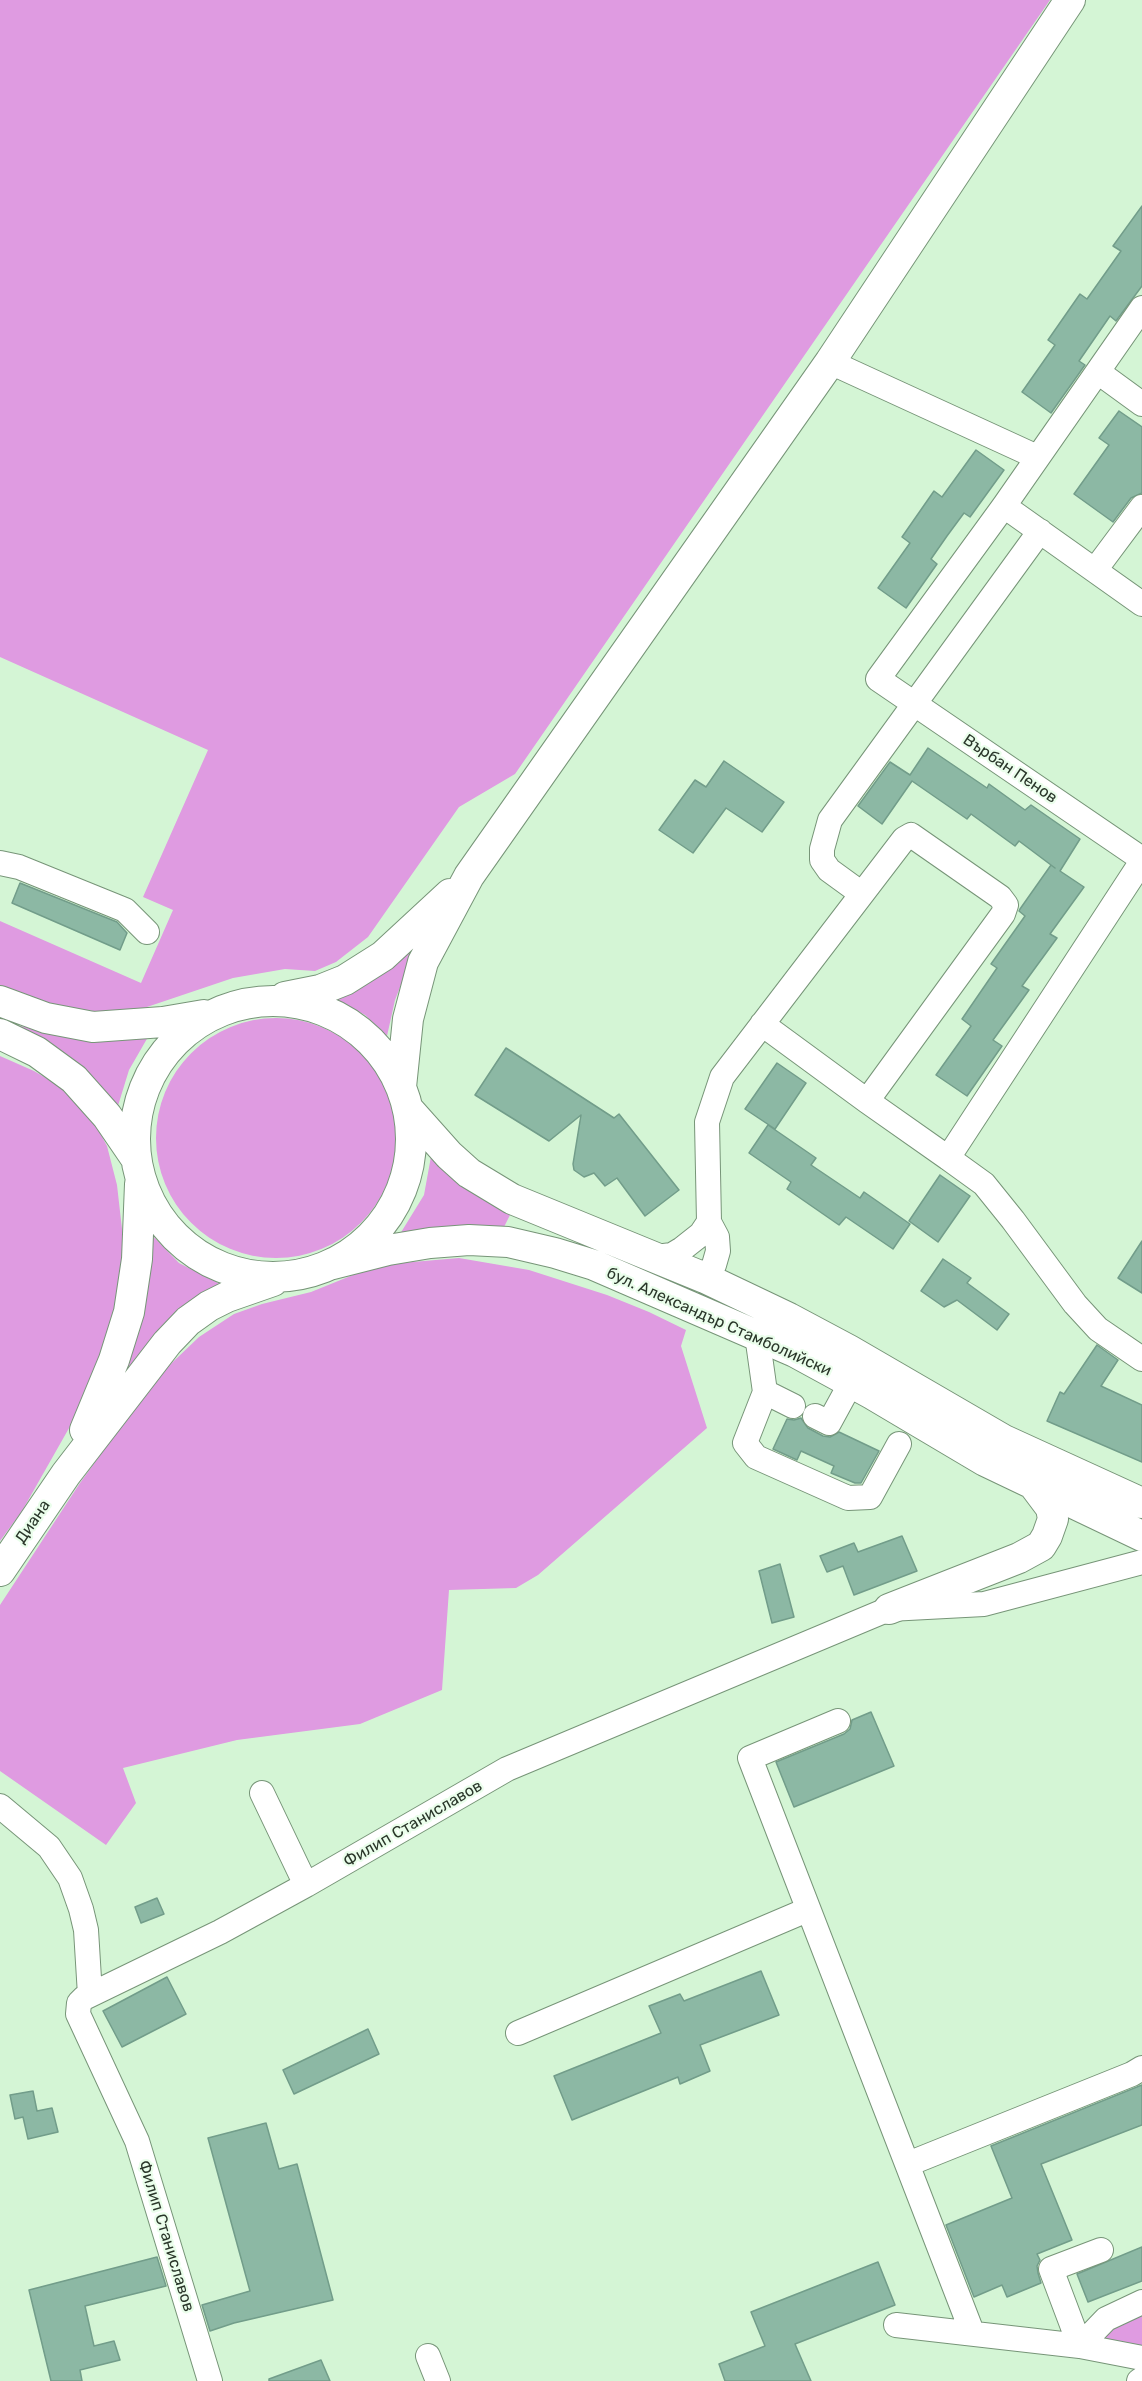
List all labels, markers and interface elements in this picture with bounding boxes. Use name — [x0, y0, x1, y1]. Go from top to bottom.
street label: Върбан Пенов — [959, 730, 1061, 808]
street label: бул. Александър Стамболийски — [603, 1264, 835, 1380]
street label: Диана — [11, 1497, 55, 1547]
street label: Филип Станиславов — [340, 1776, 486, 1872]
street label: Филип Станиславов — [134, 2158, 198, 2314]

